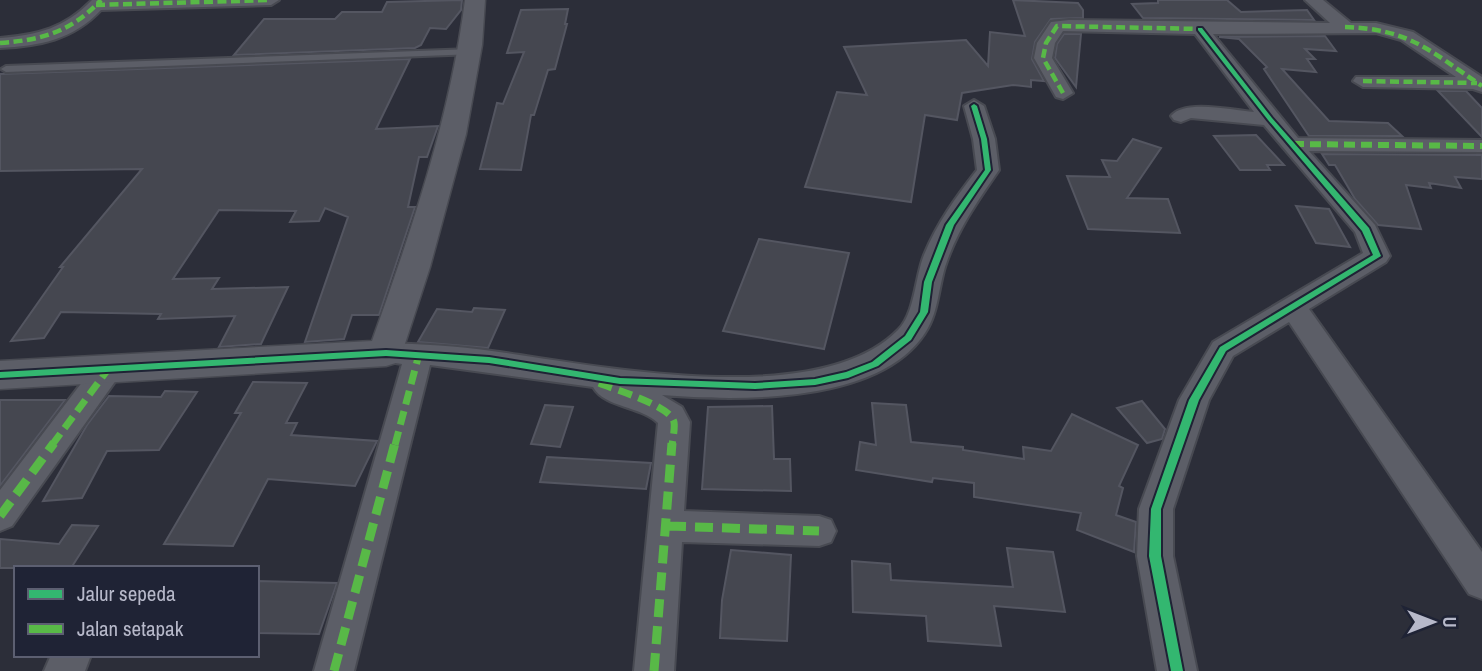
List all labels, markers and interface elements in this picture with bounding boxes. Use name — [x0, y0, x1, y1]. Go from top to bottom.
legend — [14, 566, 259, 657]
text: Jalur sepeda — [77, 579, 176, 608]
north arrow — [1398, 587, 1468, 657]
text: Jalan setapak — [77, 614, 184, 643]
text: U — [1437, 616, 1463, 628]

